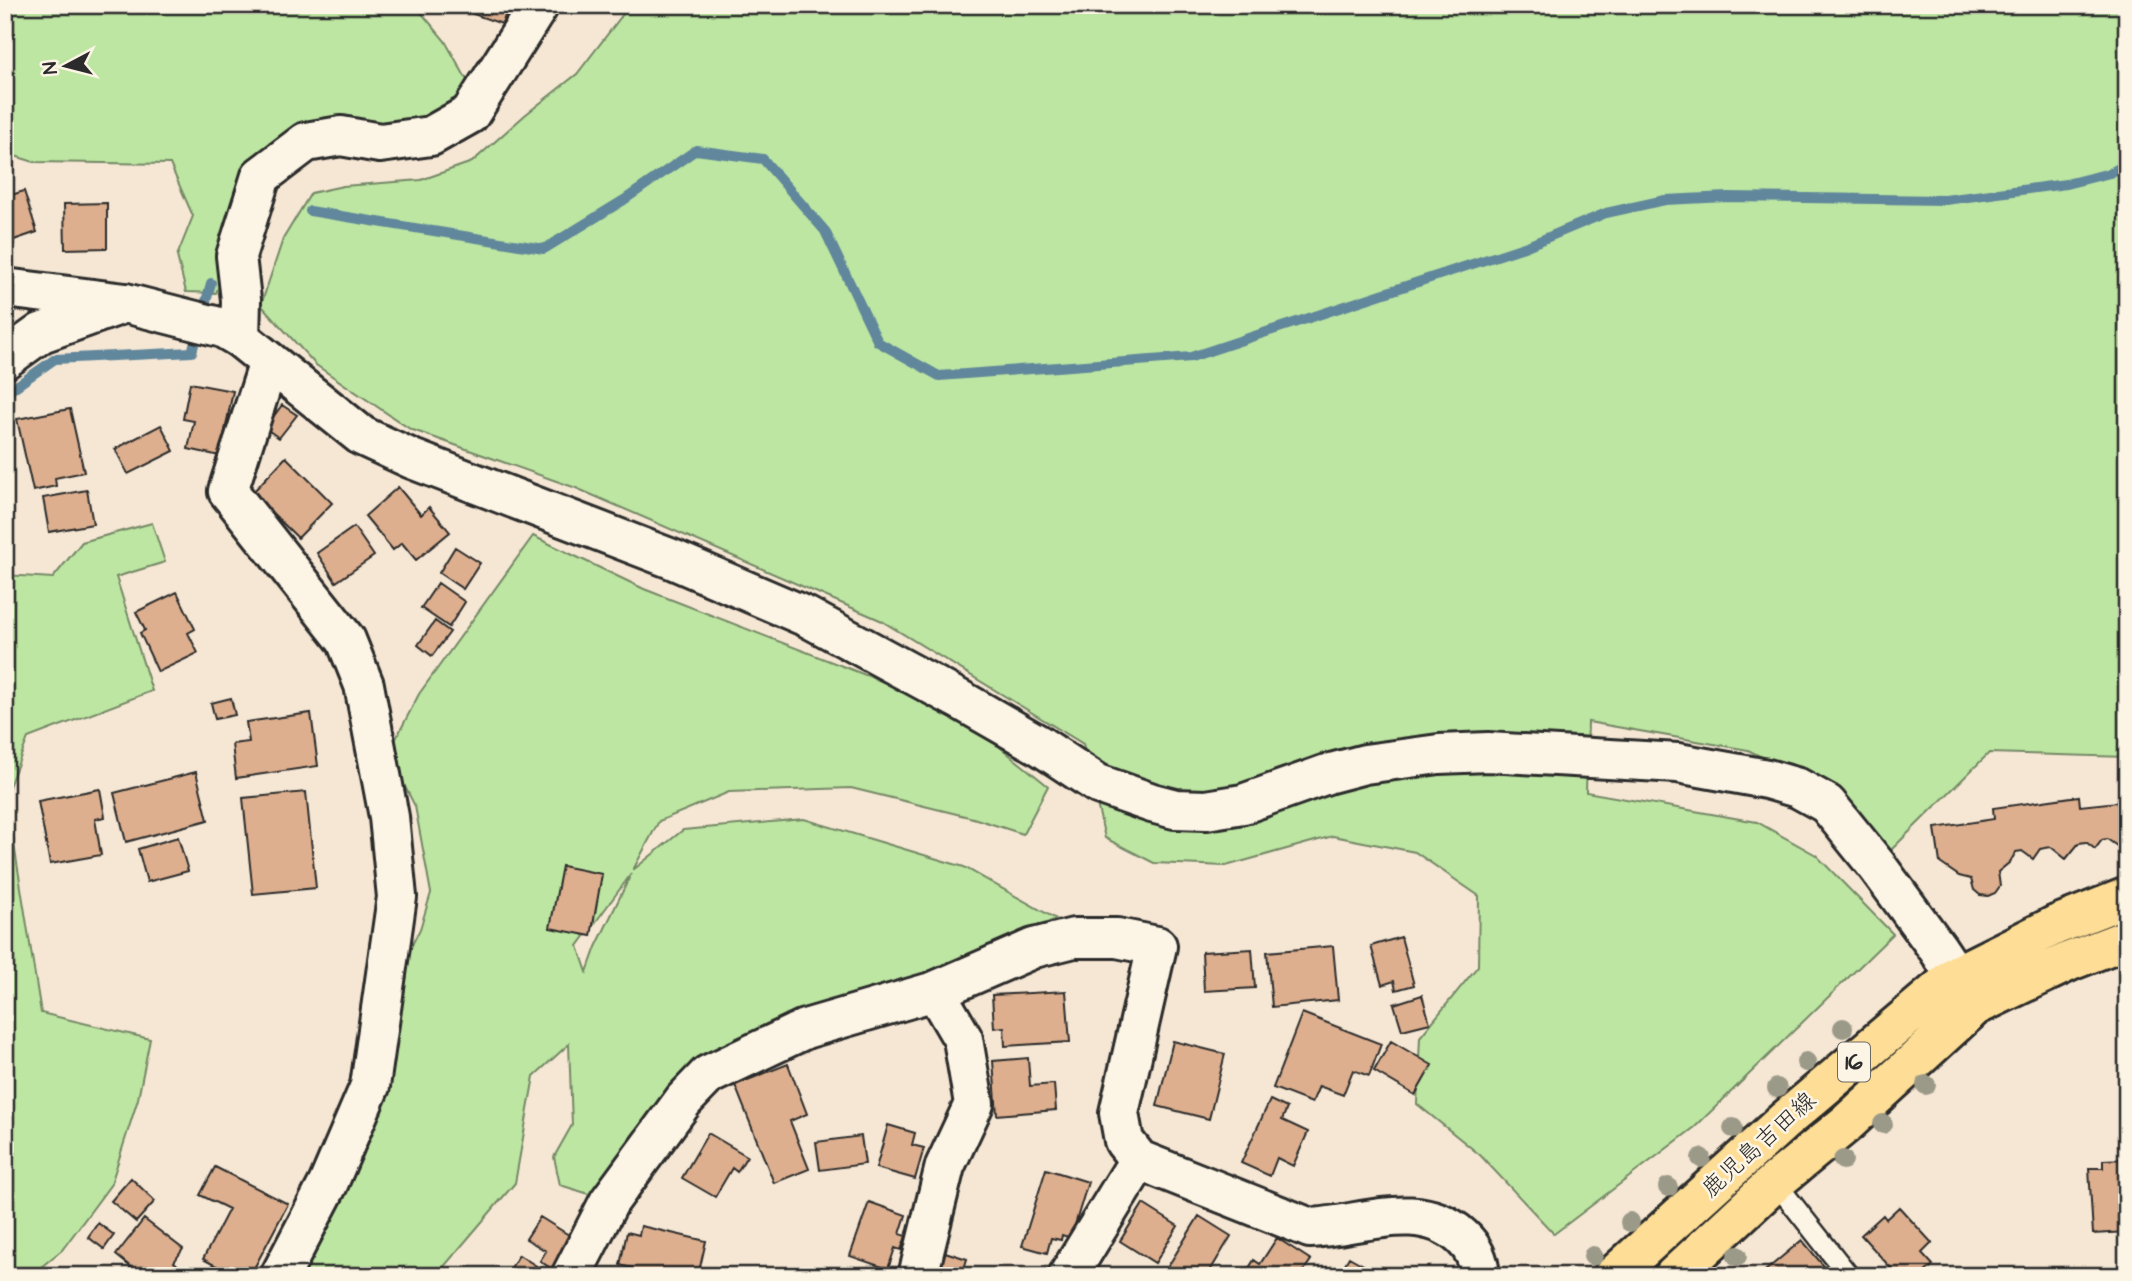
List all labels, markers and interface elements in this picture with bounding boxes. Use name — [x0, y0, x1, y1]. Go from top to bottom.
north arrow — [32, 32, 102, 102]
text: N — [36, 60, 65, 75]
road number: 16 — [1838, 1042, 1870, 1082]
street label: 鹿児島吉田線 — [1694, 1084, 1824, 1206]

